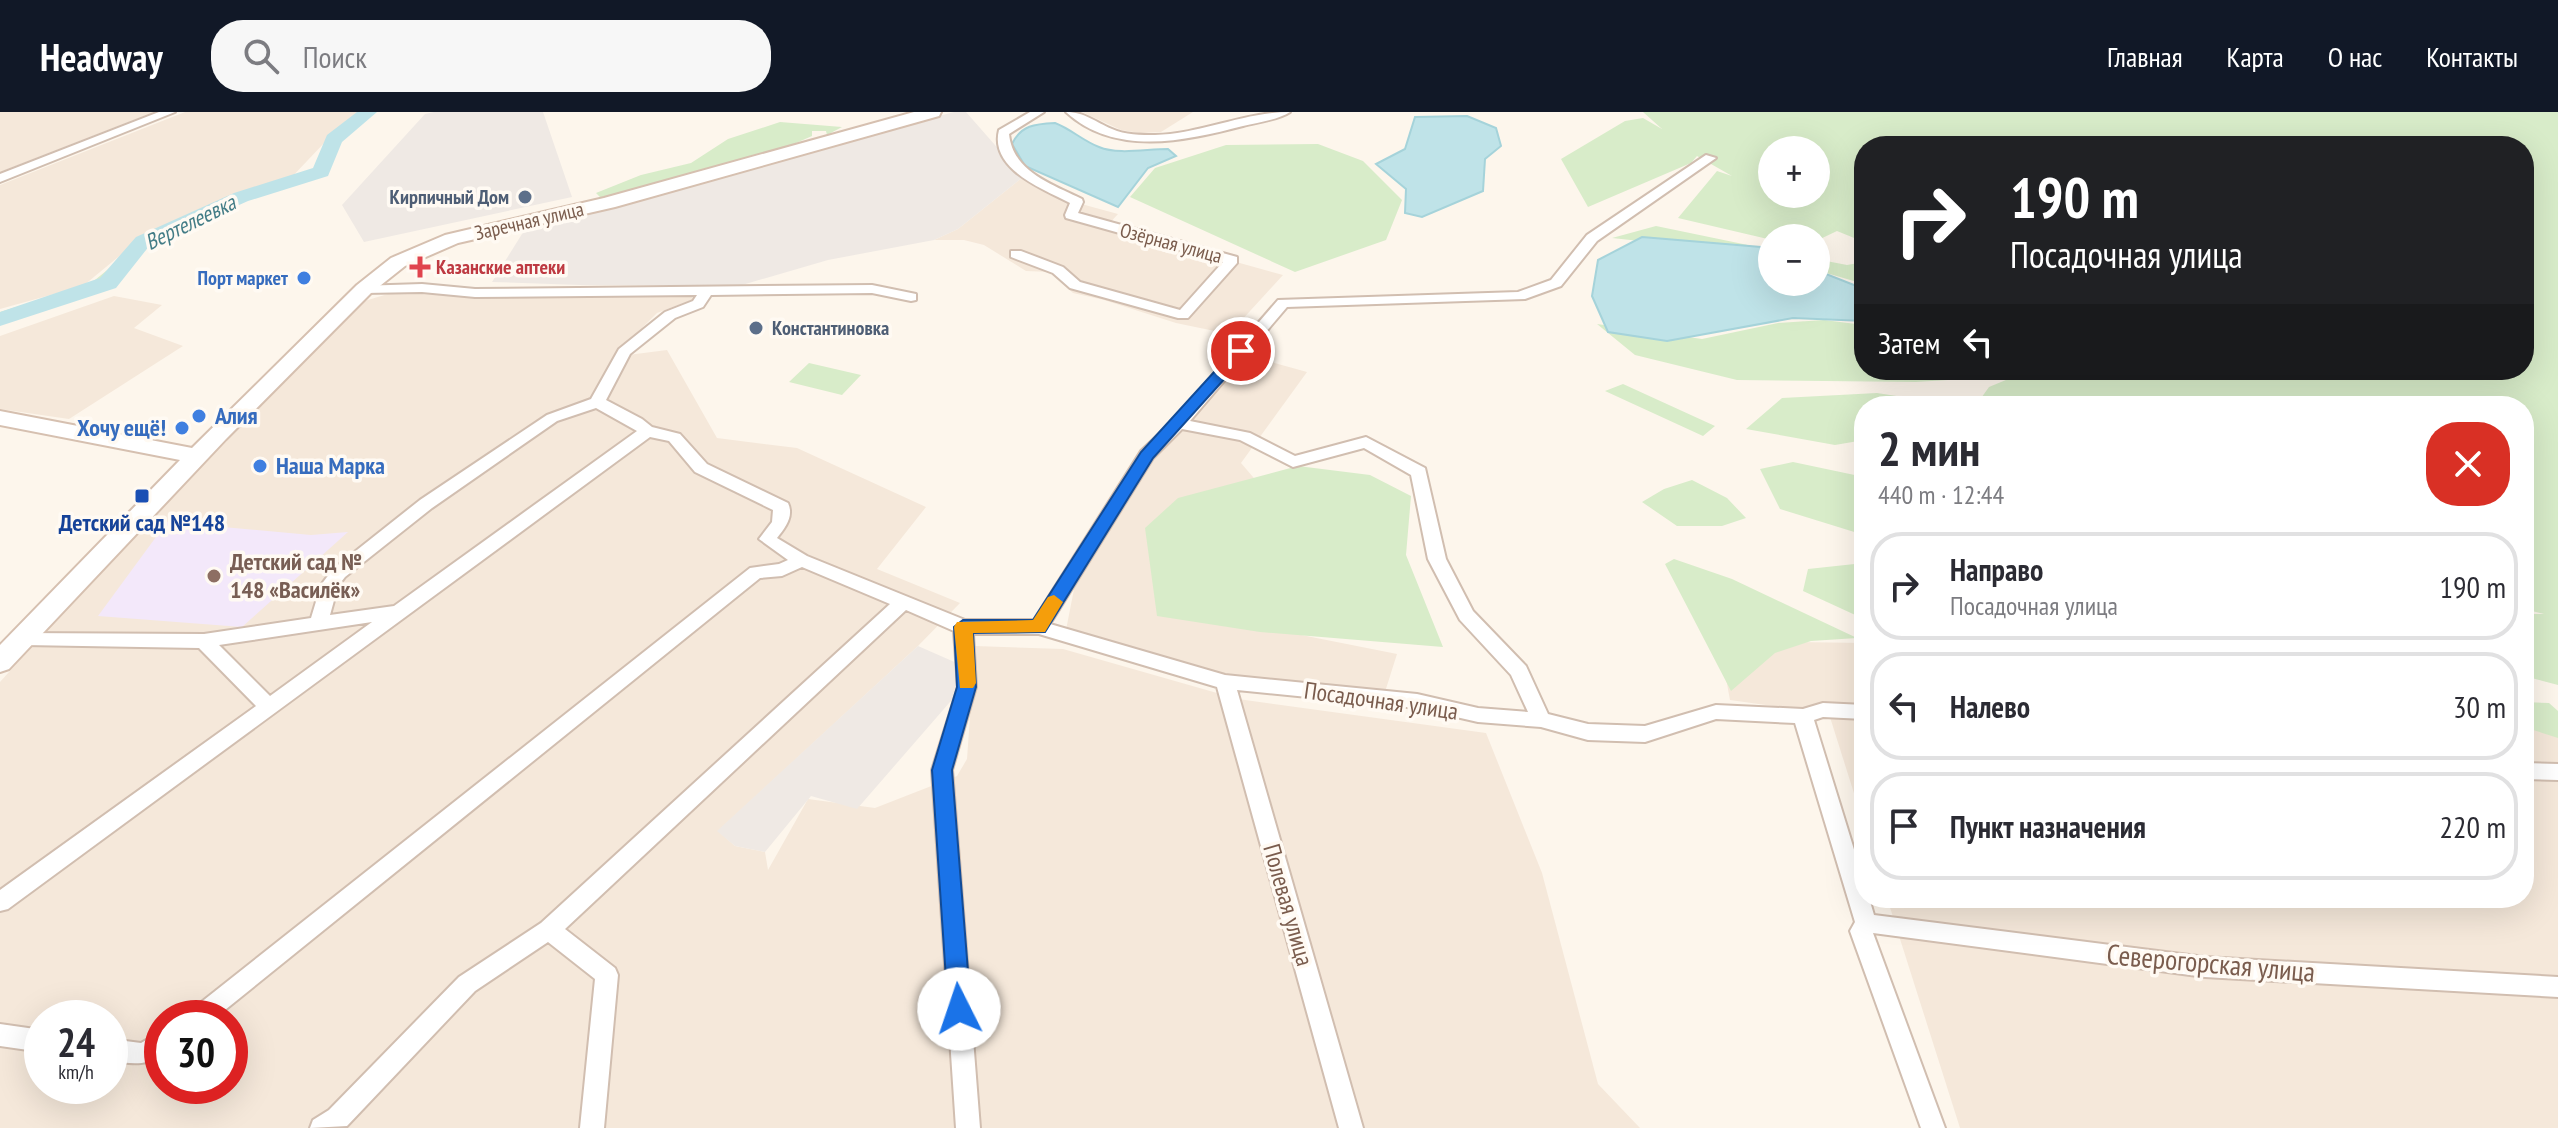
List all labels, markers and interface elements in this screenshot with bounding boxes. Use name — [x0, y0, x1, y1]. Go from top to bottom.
search box — [211, 20, 771, 92]
text: Headway — [40, 32, 163, 81]
icon: search — [239, 34, 283, 78]
text: Поиск — [303, 37, 367, 76]
text: Главная — [2107, 38, 2183, 75]
text: Карта — [2227, 38, 2284, 75]
text: О нас — [2328, 38, 2382, 75]
text: Контакты — [2426, 38, 2518, 75]
map controls — [1758, 136, 1830, 296]
button: + — [1758, 136, 1830, 208]
text: 190 m — [2010, 161, 2139, 233]
icon: right — [1878, 168, 1982, 272]
place label: Кирпичный Дом — [390, 184, 509, 210]
water label: Вертелеевка — [140, 188, 241, 256]
marker: Кирпичный Дом — [516, 188, 534, 206]
street label: Заречная улица — [472, 196, 586, 246]
street label: Озёрная улица — [1117, 217, 1225, 269]
button: − — [1758, 224, 1830, 296]
text: Посадочная улица — [2010, 231, 2243, 278]
place label: Казанские аптеки — [436, 254, 565, 280]
marker: Казанские аптеки — [411, 258, 429, 276]
place label: Порт маркет — [198, 265, 288, 291]
marker: Порт маркет — [295, 269, 313, 287]
place label: Константиновка — [772, 315, 889, 341]
pin — [1207, 317, 1275, 385]
marker: Константиновка — [747, 319, 765, 337]
icon: left — [1956, 320, 2000, 364]
text: Затем — [1878, 323, 1940, 362]
icon: arrive — [1219, 329, 1263, 373]
place label: Алия — [214, 400, 258, 431]
marker: Алия — [190, 407, 208, 425]
place label: Хочу ещё! — [77, 412, 166, 443]
text: 2 мин — [1878, 417, 1980, 479]
marker: Хочу ещё! — [173, 419, 191, 437]
button: close — [2426, 422, 2510, 506]
place label: Наша Марка — [276, 450, 385, 481]
marker: Наша Марка — [251, 457, 269, 475]
text: 440 m · 12:44 — [1878, 478, 2004, 511]
marker: Детский сад №148 — [133, 487, 151, 505]
place label: Детский сад №148 — [59, 507, 225, 538]
place label: Детский сад № 148 «Василёк» — [230, 546, 362, 605]
text: Направо — [1950, 550, 2043, 589]
icon: right — [1882, 564, 1926, 608]
marker: Детский сад № 148 «Василёк» — [205, 567, 223, 585]
text: 190 m — [2440, 567, 2506, 606]
text: Посадочная улица — [1950, 589, 2118, 622]
street label: Посадочная улица — [1302, 674, 1460, 727]
icon: left — [1882, 684, 1926, 728]
text: Налево — [1950, 687, 2030, 726]
text: 30 m — [2453, 687, 2506, 726]
icon: arrive — [1882, 804, 1926, 848]
text: Пункт назначения — [1950, 807, 2146, 846]
text: 220 m — [2440, 807, 2506, 846]
street label: Полевая улица — [1256, 840, 1321, 969]
street label: Северогорская улица — [2105, 935, 2317, 990]
position arrow — [917, 967, 1001, 1051]
speed limit sign: 30 — [144, 1000, 248, 1104]
text: 24 — [57, 1016, 95, 1068]
text: km/h — [58, 1059, 94, 1085]

